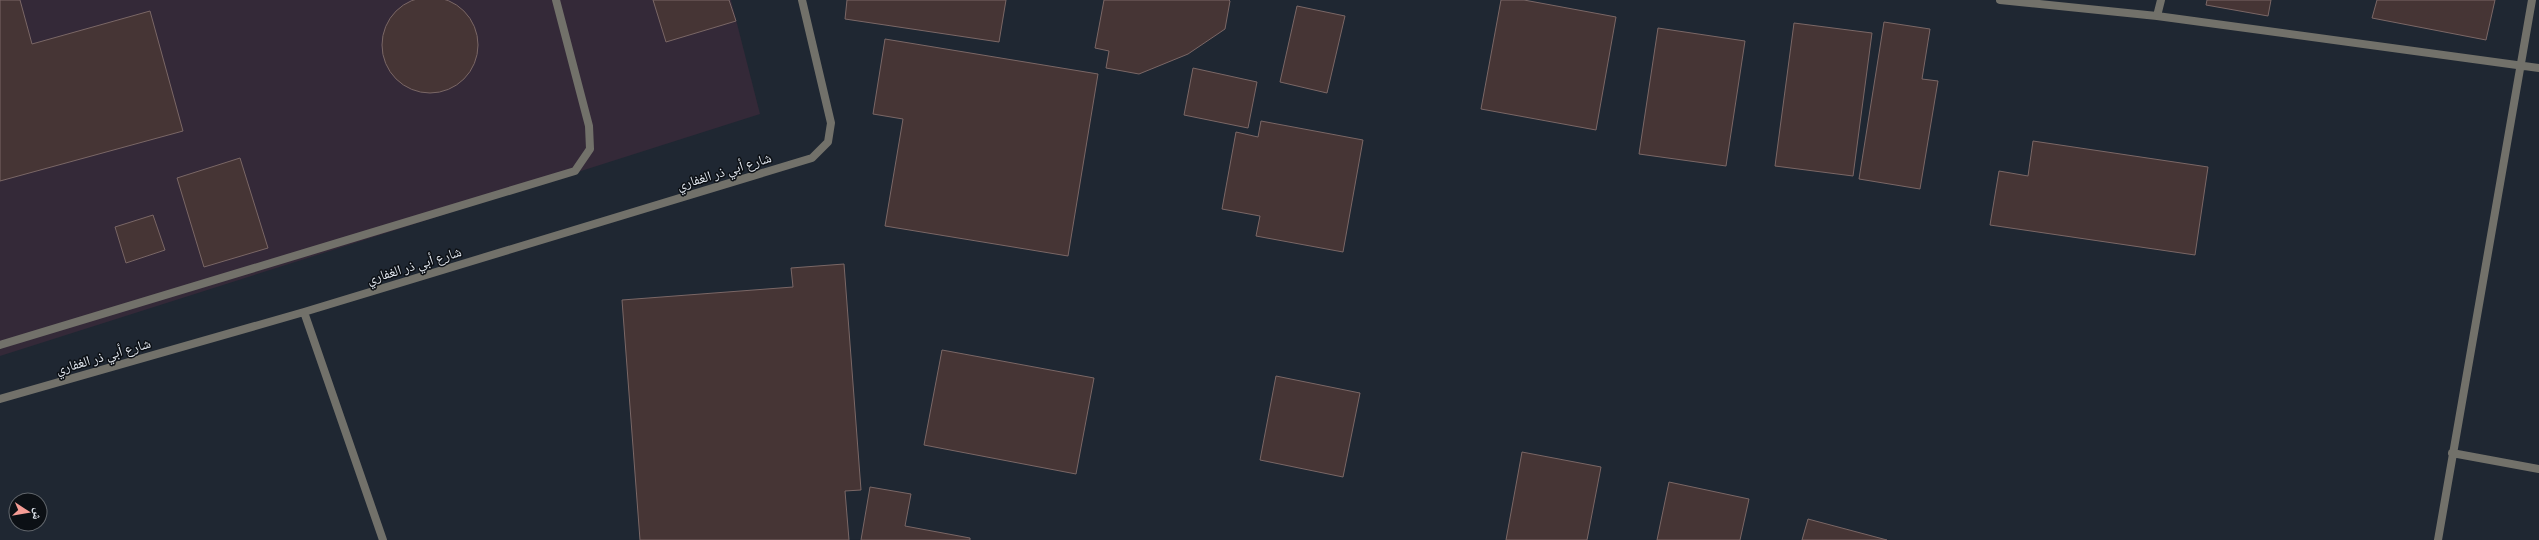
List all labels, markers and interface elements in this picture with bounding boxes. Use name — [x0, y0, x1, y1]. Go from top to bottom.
street label: شارع أبي ذر الغفاري — [674, 146, 774, 196]
street label: شارع أبي ذر الغفاري — [364, 240, 464, 290]
street label: شارع أبي ذر الغفاري — [53, 332, 153, 381]
north arrow — [8, 492, 48, 532]
text: ش — [29, 507, 48, 522]

